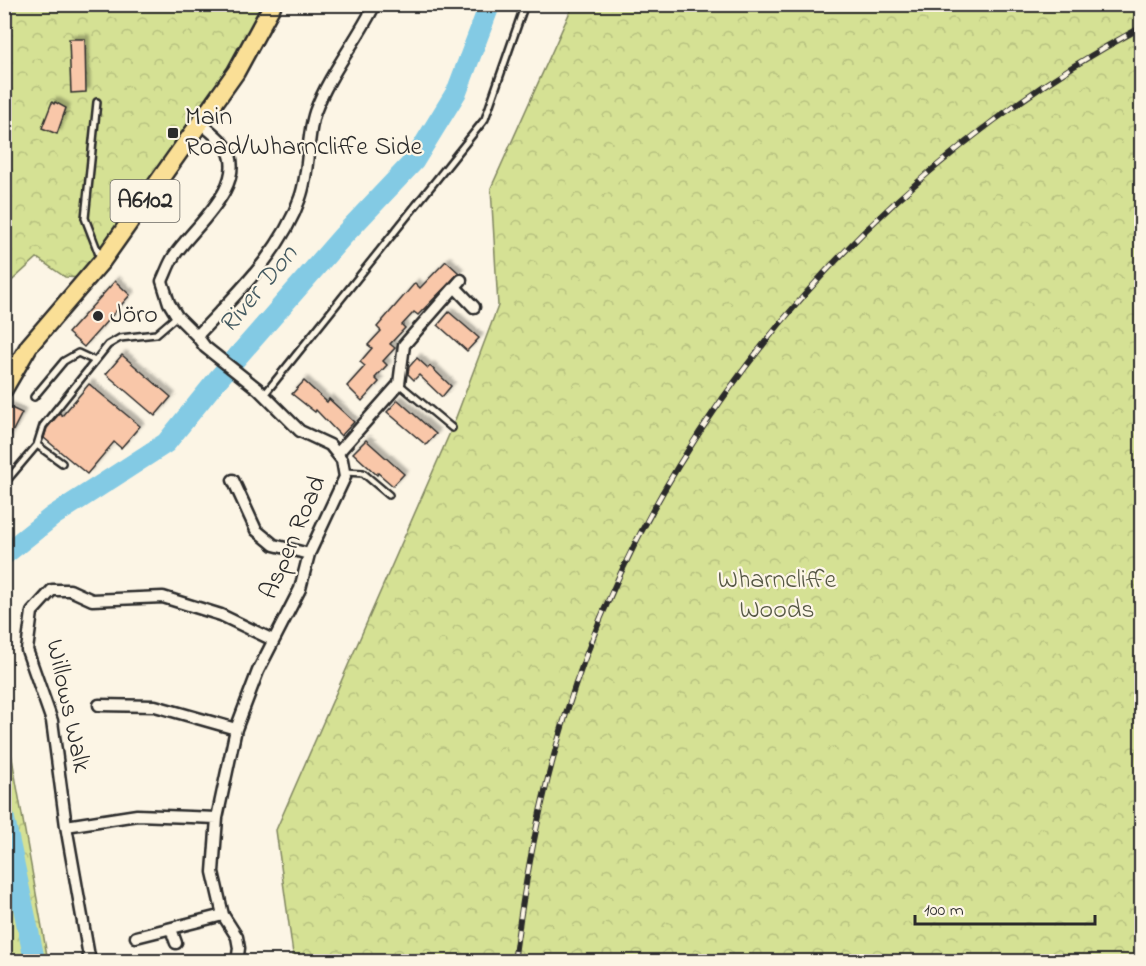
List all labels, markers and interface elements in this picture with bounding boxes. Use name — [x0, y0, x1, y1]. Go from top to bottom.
place label: Main Road/Wharncliffe Side — [185, 99, 422, 167]
marker: Main Road/Wharncliffe Side — [166, 126, 180, 140]
road number: A6102 — [110, 180, 180, 222]
water label: River Don — [210, 237, 308, 343]
place label: Jöro — [110, 297, 158, 335]
marker: Jöro — [91, 309, 105, 323]
street label: Aspen Road — [251, 470, 337, 606]
park label: Wharncliffe Woods — [718, 562, 837, 630]
street label: Willows Walk — [34, 636, 100, 777]
scale bar — [915, 888, 1095, 926]
text: 100 m — [924, 898, 964, 924]

